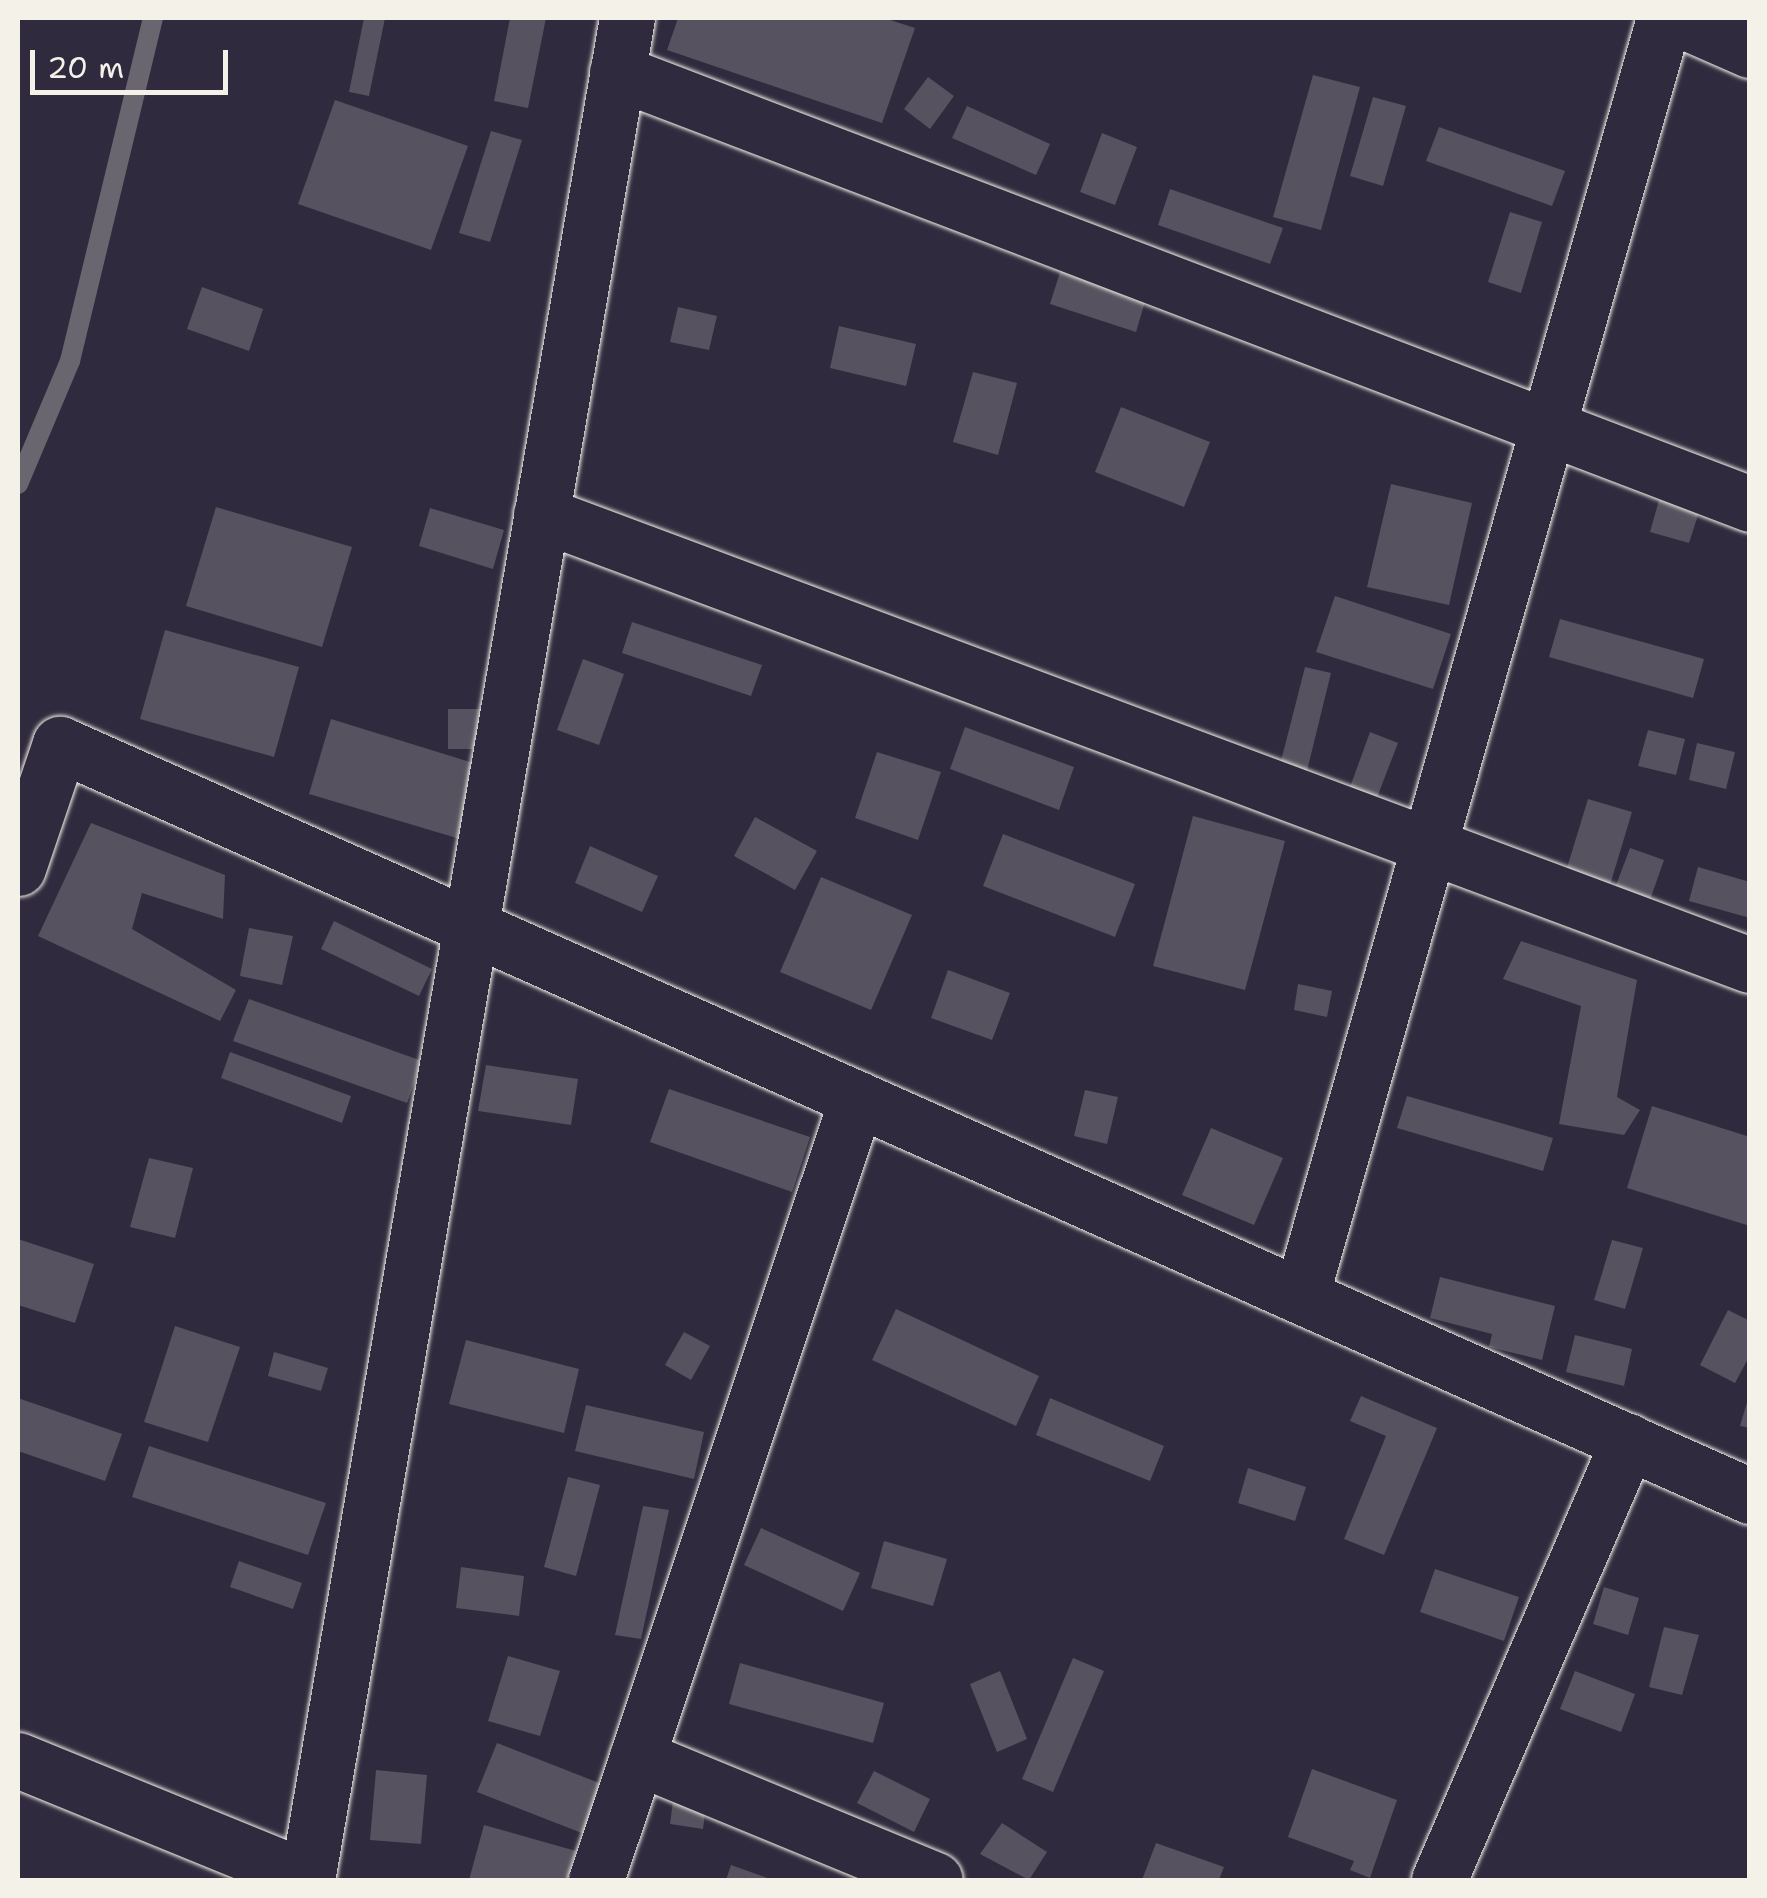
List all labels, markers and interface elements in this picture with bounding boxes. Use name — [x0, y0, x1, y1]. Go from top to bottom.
scale bar — [35, 30, 232, 92]
text: 20 m — [47, 47, 124, 88]

